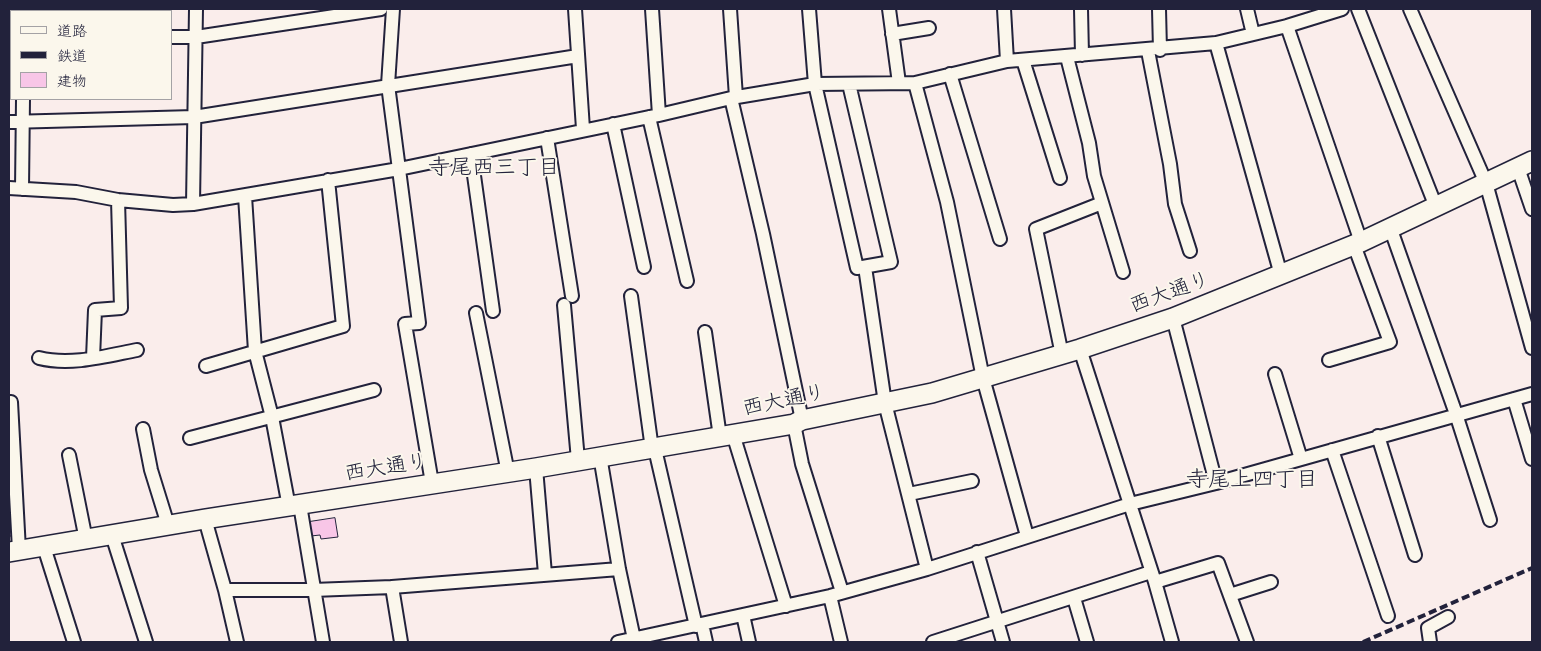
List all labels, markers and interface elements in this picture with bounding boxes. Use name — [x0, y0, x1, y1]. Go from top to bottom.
legend — [10, 10, 172, 100]
text: 道路 — [57, 22, 87, 41]
text: 鉄道 — [57, 47, 87, 66]
text: 建物 — [57, 72, 87, 91]
district label: 寺尾西三丁目 — [428, 155, 560, 181]
street label: 西大通り — [1126, 267, 1214, 319]
street label: 西大通り — [740, 380, 828, 422]
street label: 西大通り — [343, 449, 429, 487]
district label: 寺尾上四丁目 — [1186, 467, 1318, 493]

